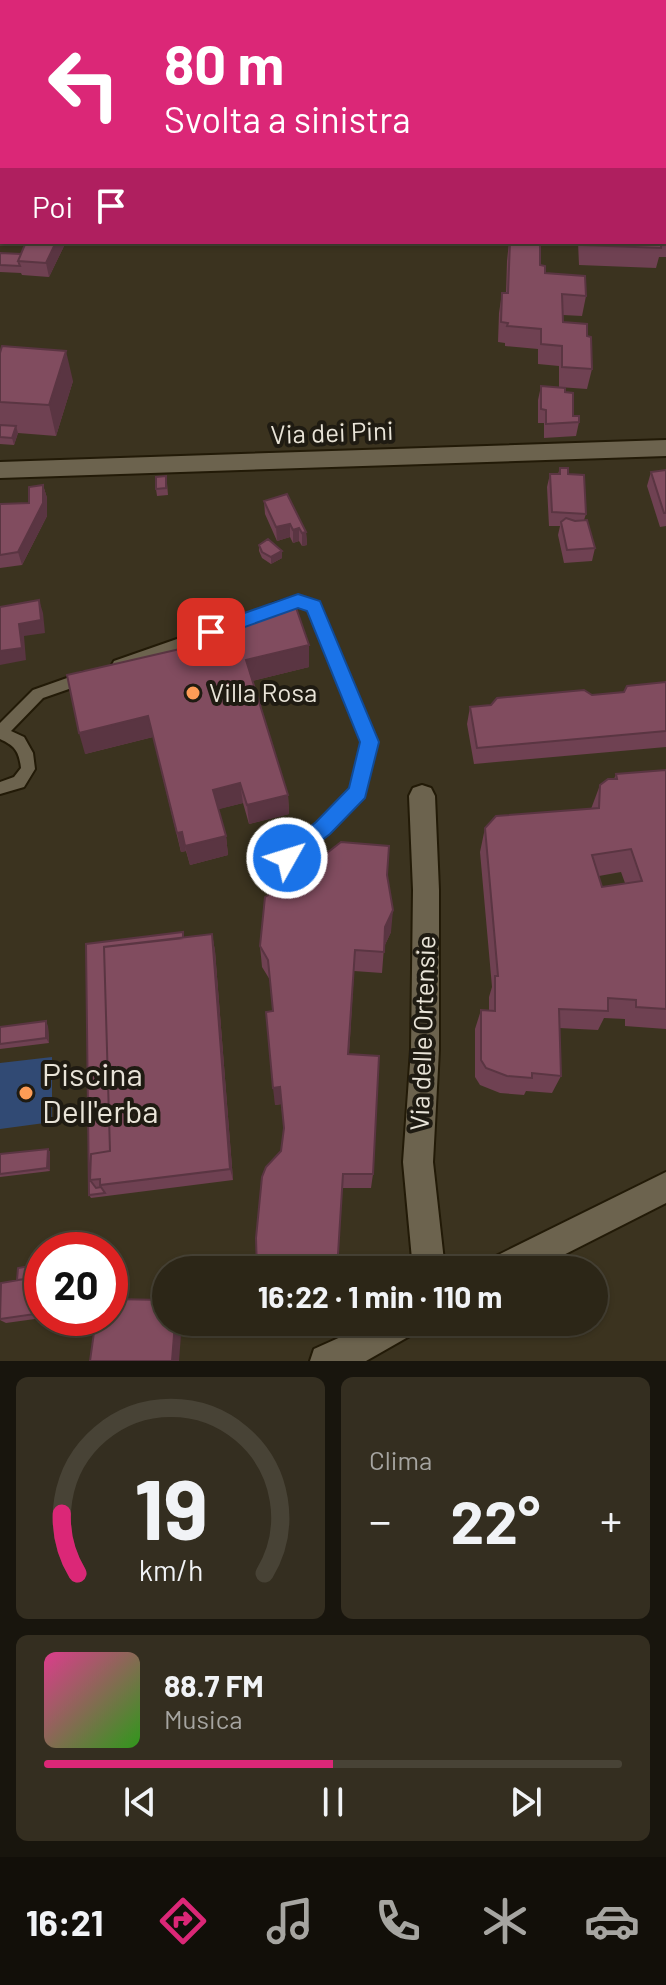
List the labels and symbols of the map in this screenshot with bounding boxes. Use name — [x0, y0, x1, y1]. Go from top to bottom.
street label: Via dei Pini — [270, 414, 394, 449]
pin — [177, 598, 245, 666]
place label: Villa Rosa — [209, 676, 317, 707]
marker: Villa Rosa — [184, 684, 202, 702]
position arrow — [245, 816, 329, 900]
street label: Via delle Ortensie — [403, 935, 440, 1131]
place label: Piscina Dell'erba — [42, 1054, 159, 1129]
marker: Piscina Dell'erba — [17, 1084, 35, 1102]
speed limit sign: 20 — [24, 1232, 128, 1336]

